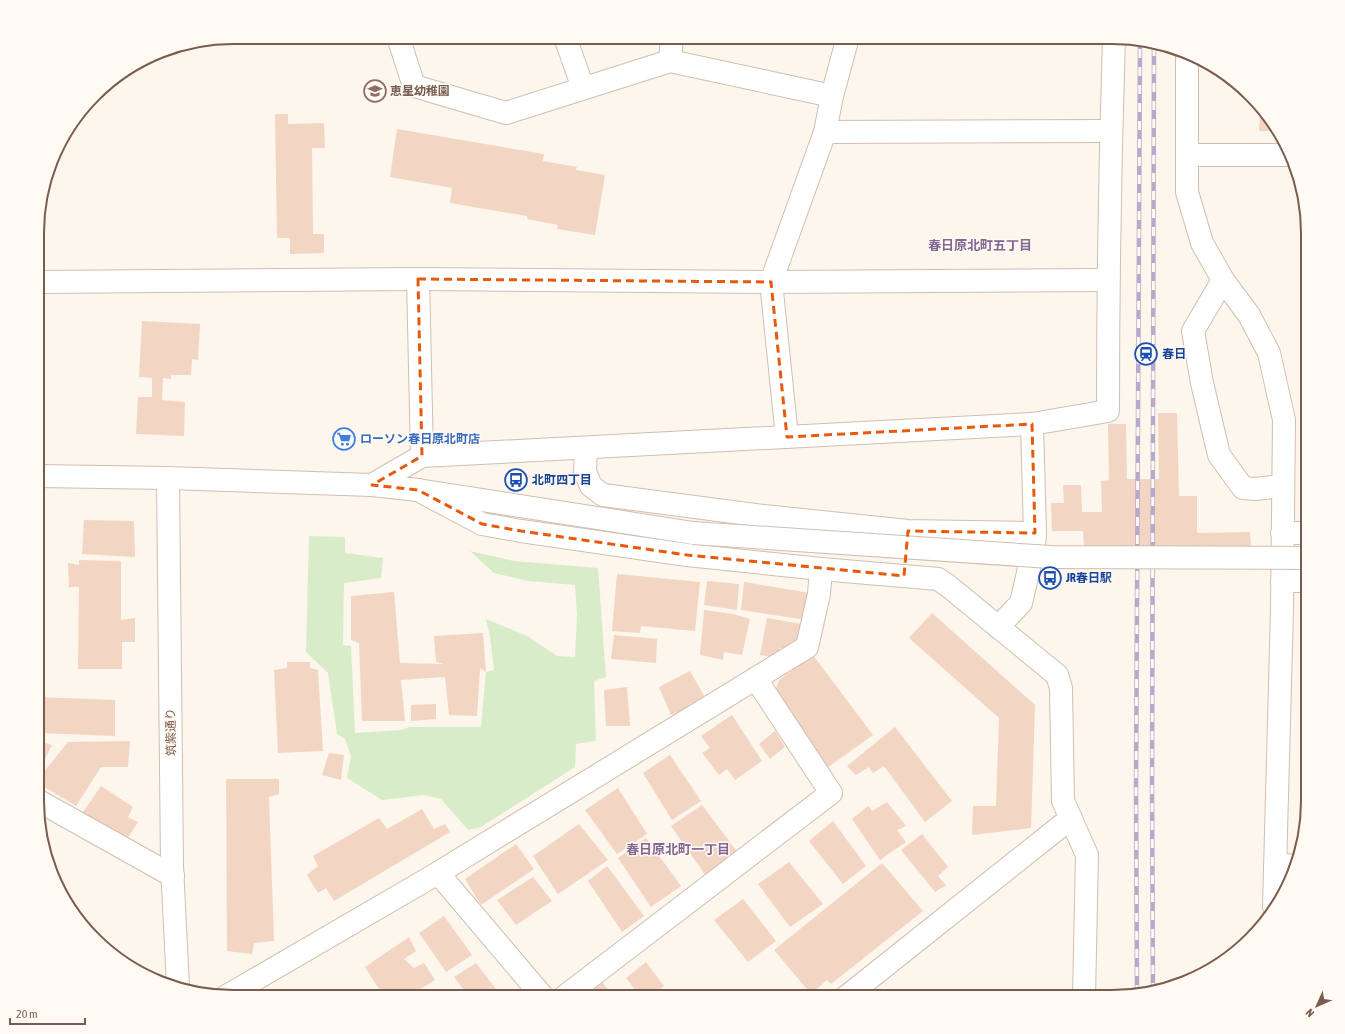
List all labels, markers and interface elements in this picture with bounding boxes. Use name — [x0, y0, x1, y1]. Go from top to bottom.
school or university icon: 恵星幼稚園 — [362, 78, 388, 104]
place label: 恵星幼稚園 — [390, 84, 450, 98]
district label: 春日原北町五丁目 — [928, 238, 1032, 253]
station icon: 春日 — [1133, 341, 1159, 367]
place label: 春日 — [1162, 347, 1186, 361]
supermarket icon: ローソン春日原北町店 — [331, 426, 357, 452]
place label: ローソン春日原北町店 — [360, 432, 480, 446]
bus stop icon: 北町四丁目 — [503, 467, 529, 493]
place label: 北町四丁目 — [532, 473, 592, 487]
bus stop icon: JR春日駅 — [1037, 565, 1063, 591]
place label: JR春日駅 — [1065, 571, 1112, 585]
street label: 筑紫通り — [164, 708, 178, 756]
district label: 春日原北町一丁目 — [626, 842, 730, 857]
north arrow — [1297, 986, 1337, 1026]
scale bar — [10, 1000, 85, 1026]
text: 20 m — [16, 1007, 38, 1021]
text: N — [1303, 1007, 1316, 1020]

